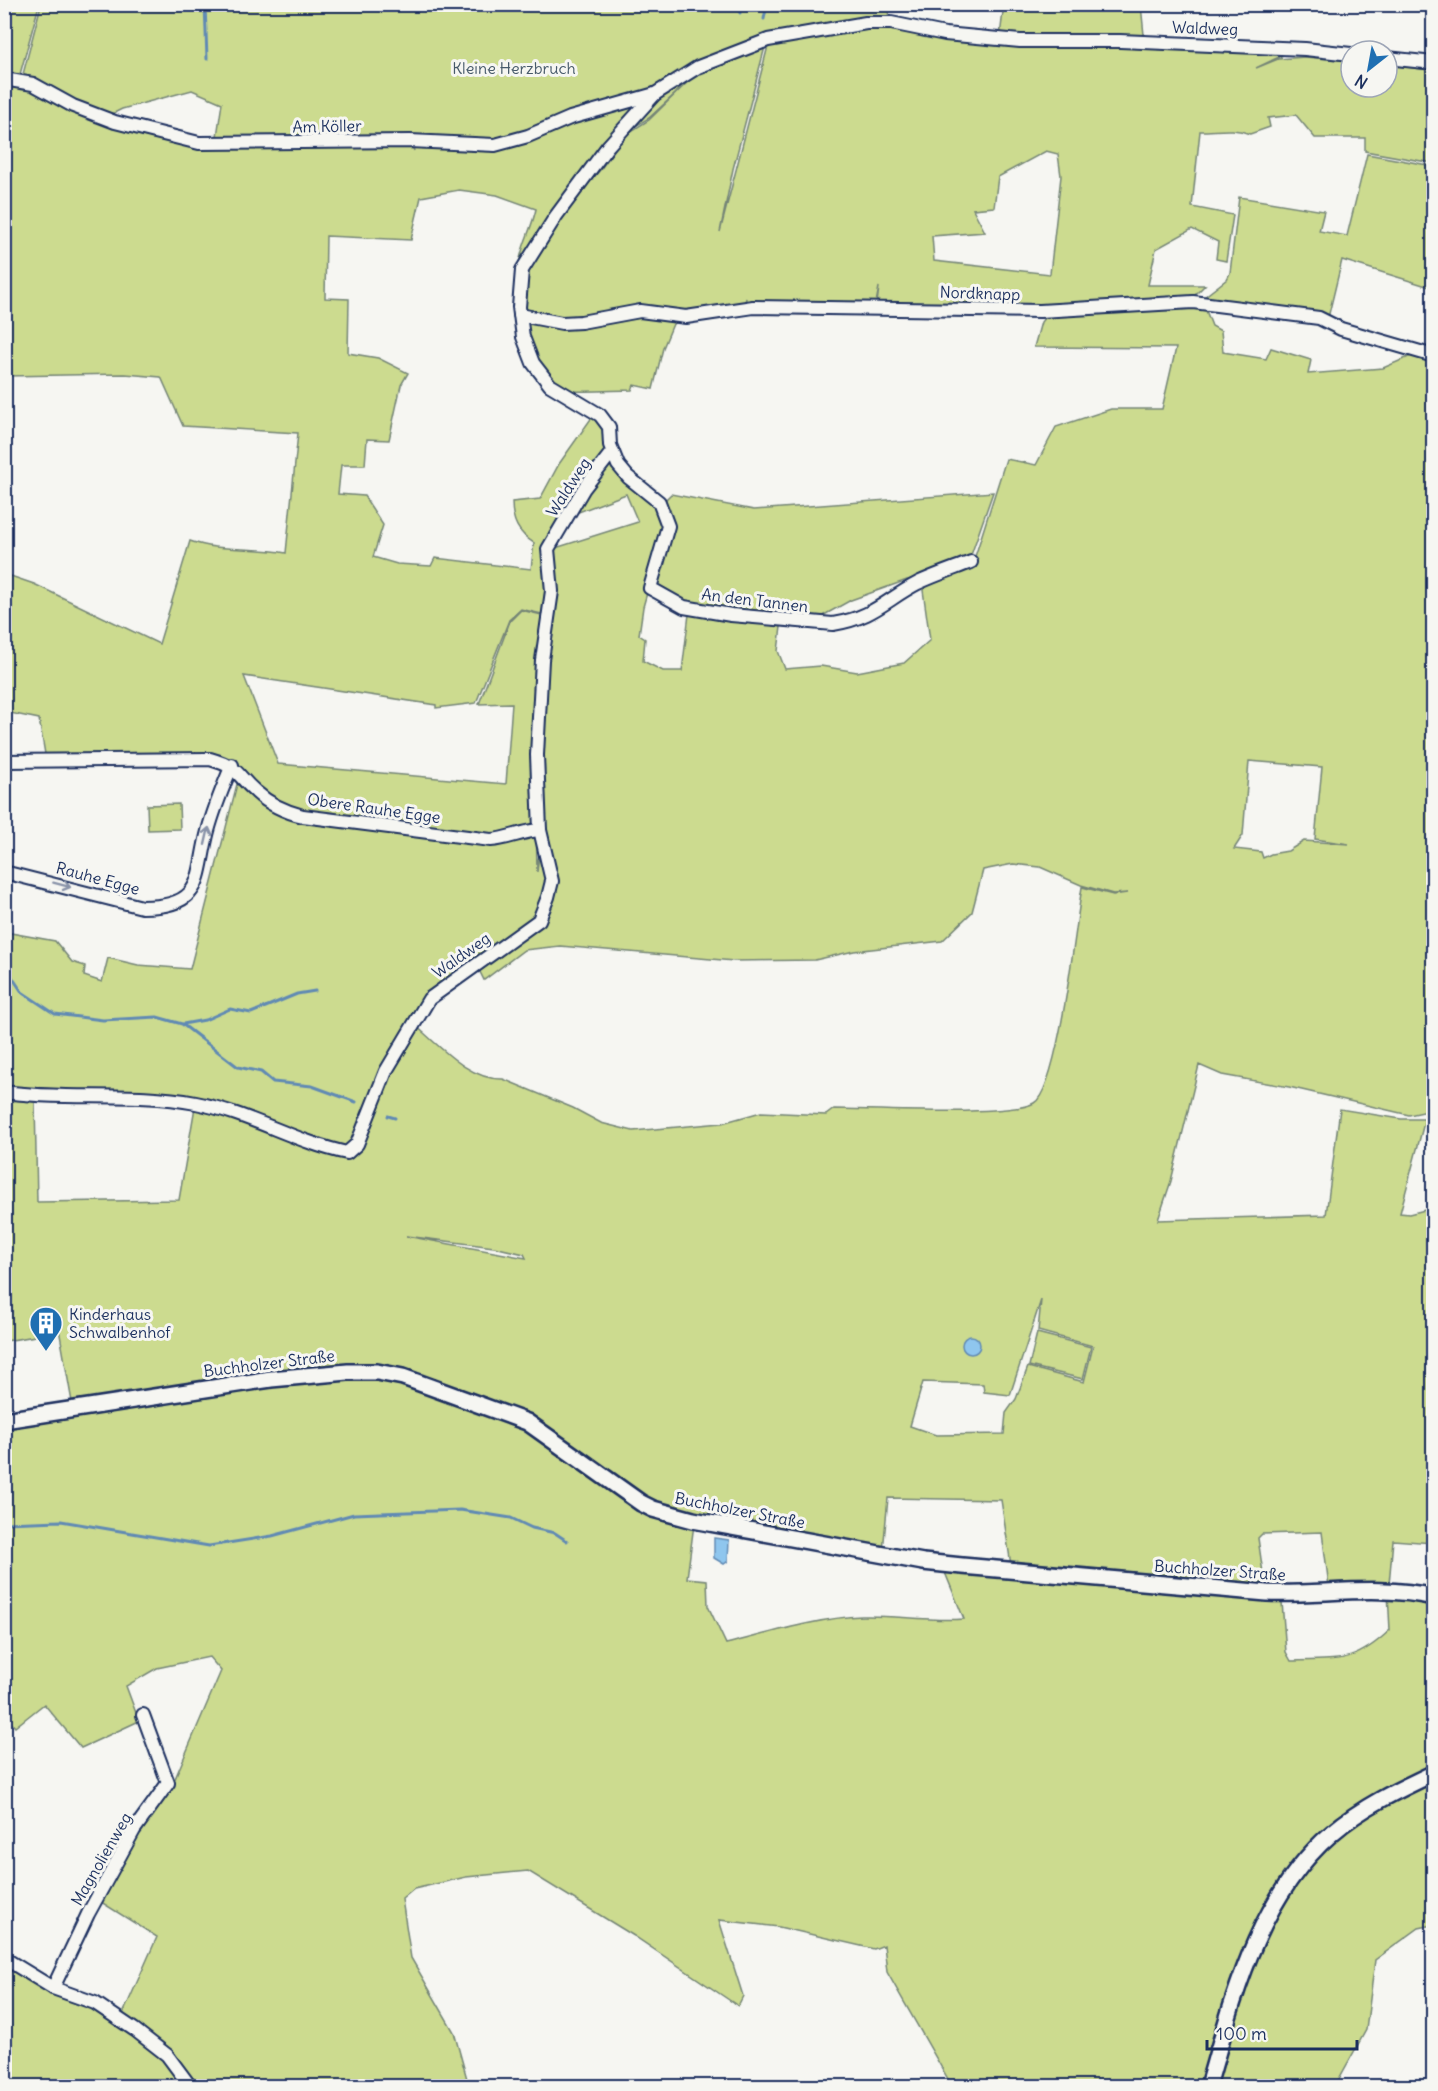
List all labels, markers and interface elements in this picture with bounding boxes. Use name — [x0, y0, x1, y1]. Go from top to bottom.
street label: Waldweg — [1172, 17, 1238, 39]
north arrow — [1339, 39, 1399, 99]
park label: Kleine Herzbruch — [452, 58, 576, 78]
text: N — [1351, 70, 1371, 93]
street label: Am Köller — [292, 115, 362, 137]
street label: Nordknapp — [939, 282, 1021, 304]
street label: Waldweg — [542, 454, 594, 520]
street label: An den Tannen — [701, 584, 809, 616]
street label: Obere Rauhe Egge — [306, 789, 442, 827]
one-way arrow — [202, 827, 213, 846]
street label: Rauhe Egge — [54, 857, 142, 899]
one-way arrow — [52, 880, 71, 891]
street label: Waldweg — [428, 928, 494, 982]
place label: Kinderhaus Schwalbenhof — [69, 1304, 171, 1342]
building icon: Kinderhaus Schwalbenhof — [28, 1305, 64, 1352]
street label: Buchholzer Straße — [202, 1345, 336, 1381]
street label: Buchholzer Straße — [673, 1488, 807, 1532]
street label: Buchholzer Straße — [1153, 1555, 1287, 1585]
street label: Magnolienweg — [66, 1809, 136, 1909]
scale bar — [1207, 2013, 1357, 2051]
text: 100 m — [1216, 2022, 1267, 2045]

